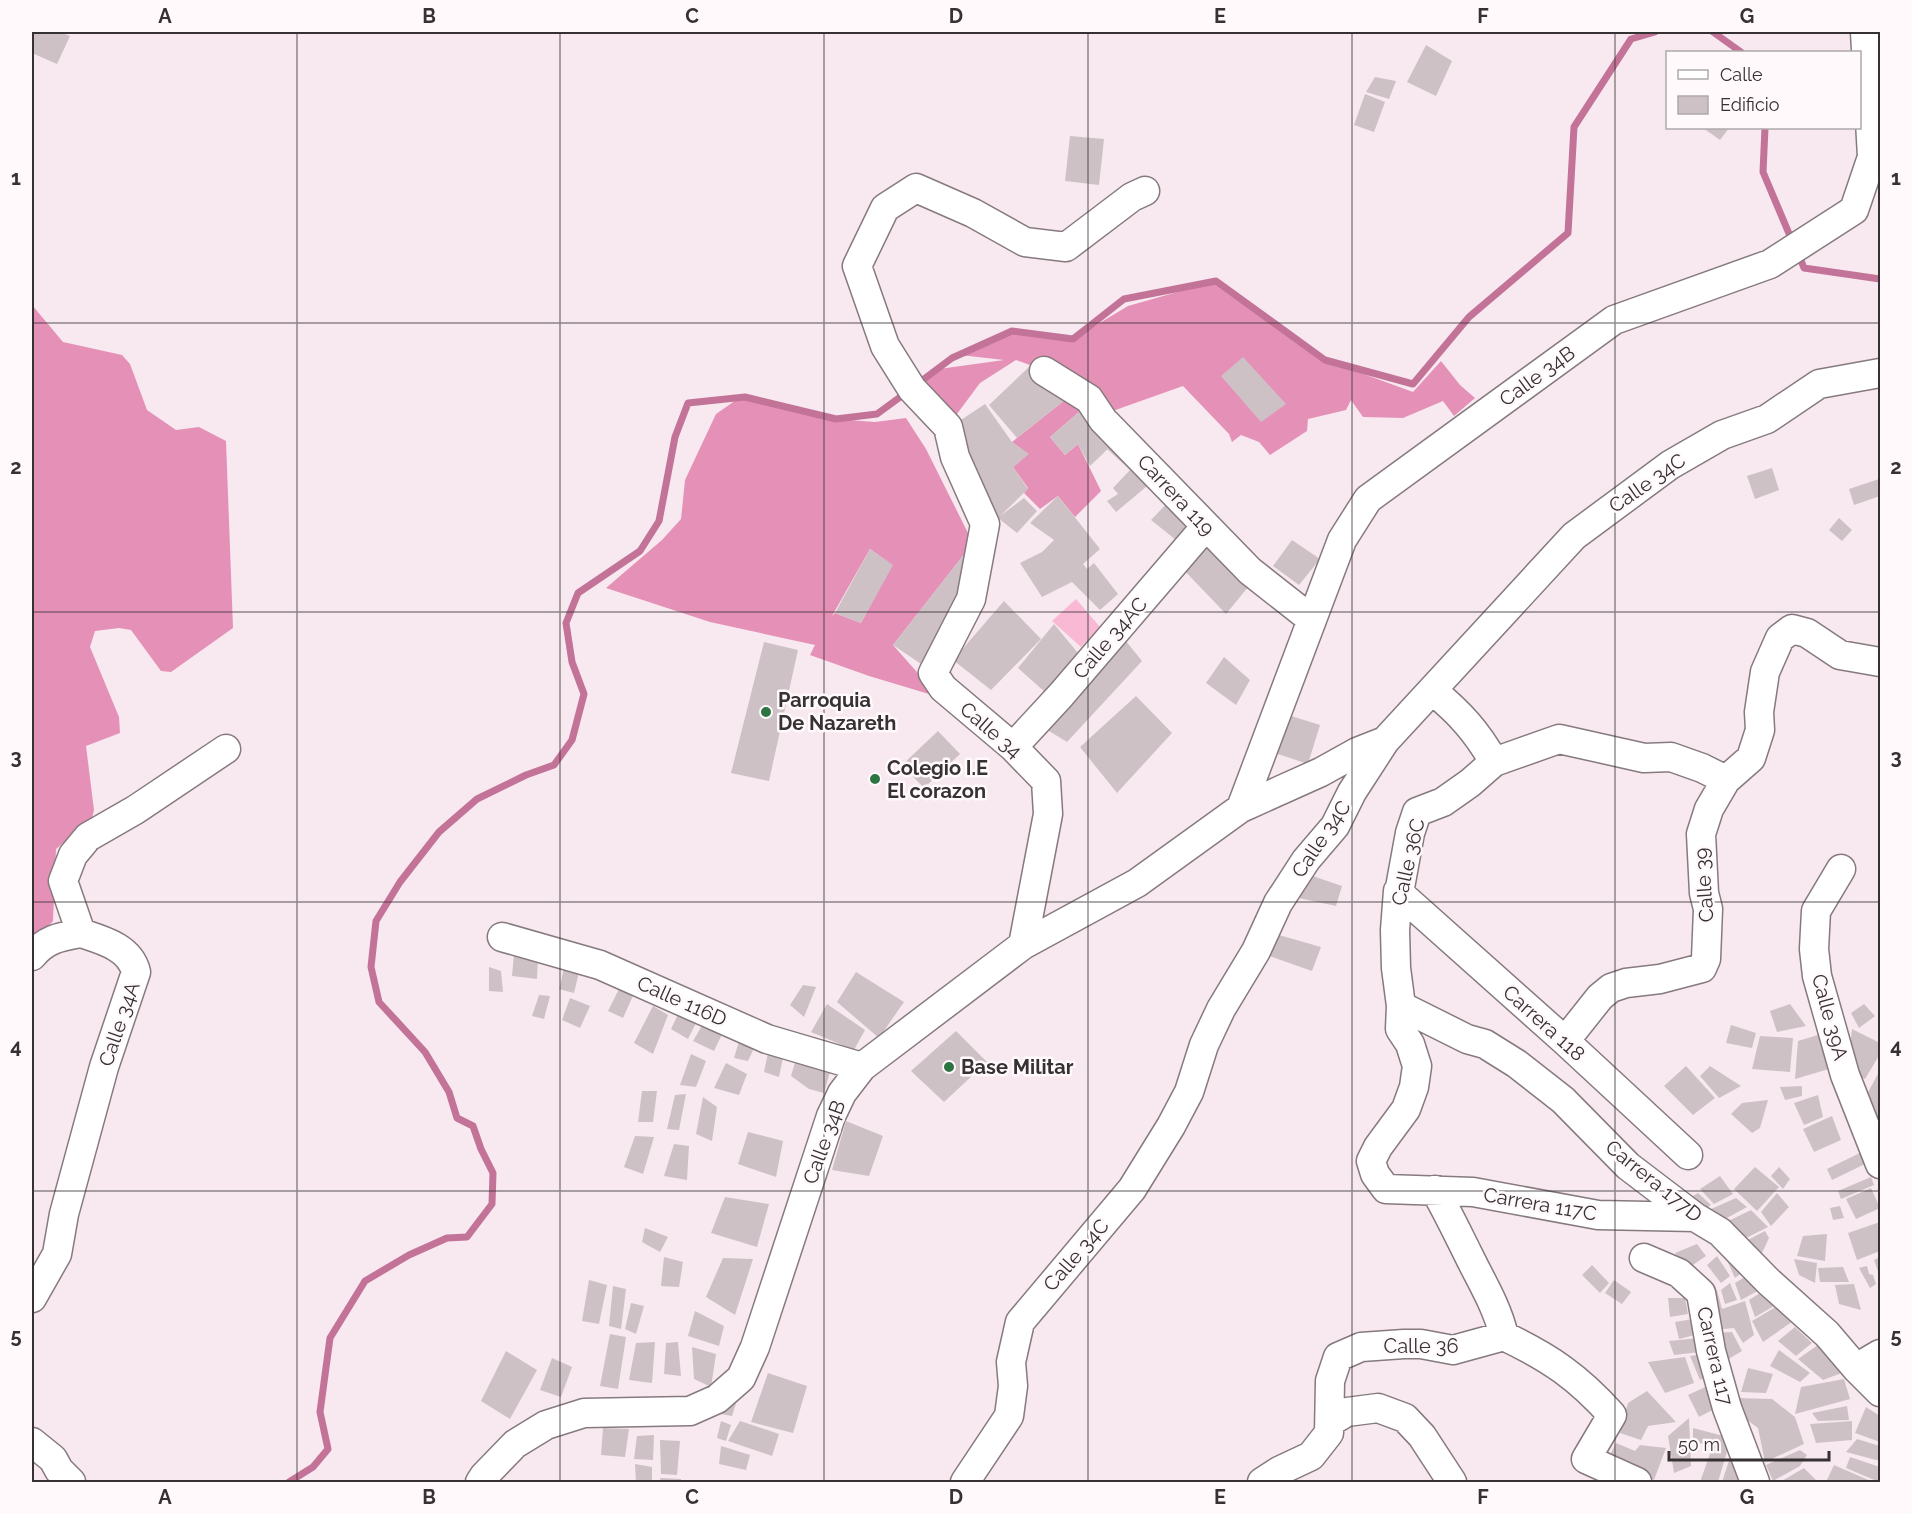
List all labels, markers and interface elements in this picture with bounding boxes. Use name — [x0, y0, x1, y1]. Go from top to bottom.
text: A — [158, 4, 172, 28]
text: B — [422, 4, 436, 28]
text: C — [685, 4, 699, 28]
text: D — [949, 4, 963, 28]
text: E — [1214, 4, 1226, 28]
text: F — [1477, 4, 1489, 28]
text: G — [1740, 4, 1754, 28]
legend — [1666, 51, 1861, 129]
text: Calle — [1720, 64, 1763, 85]
text: Edificio — [1720, 94, 1780, 115]
text: 1 — [11, 166, 21, 190]
text: 1 — [1891, 166, 1901, 190]
street label: Calle 34B — [1495, 341, 1579, 411]
street label: Calle 34C — [1604, 448, 1690, 518]
street label: Carrera 119 — [1132, 450, 1220, 540]
text: 2 — [10, 455, 22, 479]
text: 2 — [1890, 455, 1902, 479]
street label: Calle 34AC — [1068, 592, 1152, 684]
place label: Parroquia De Nazareth — [778, 688, 896, 735]
street label: Calle 34 — [955, 697, 1027, 763]
marker: Parroquia De Nazareth — [759, 705, 773, 719]
text: 3 — [10, 745, 22, 769]
text: 3 — [1890, 745, 1902, 769]
place label: Colegio I.E El corazon — [887, 756, 988, 803]
marker: Colegio I.E El corazon — [868, 772, 882, 786]
street label: Calle 34C — [1287, 796, 1356, 882]
street label: Calle 36C — [1386, 816, 1430, 908]
street label: Calle 39 — [1689, 847, 1719, 923]
street label: Calle 116D — [633, 971, 731, 1031]
street label: Calle 39A — [1807, 971, 1853, 1063]
street label: Calle 34A — [93, 978, 145, 1069]
street label: Carrera 118 — [1498, 980, 1590, 1066]
text: 4 — [10, 1034, 22, 1058]
text: 4 — [1890, 1034, 1902, 1058]
place label: Base Militar — [961, 1055, 1074, 1079]
marker: Base Militar — [942, 1060, 956, 1074]
street label: Calle 34B — [798, 1097, 850, 1187]
street label: Carrera 177D — [1601, 1135, 1707, 1227]
street label: Carrera 117C — [1482, 1182, 1599, 1226]
street label: Calle 34C — [1038, 1214, 1114, 1296]
street label: Carrera 117 — [1692, 1304, 1738, 1408]
text: 5 — [10, 1324, 22, 1348]
text: 5 — [1890, 1324, 1902, 1348]
street label: Calle 36 — [1383, 1334, 1459, 1358]
scale bar — [1669, 1424, 1830, 1462]
text: 50 m — [1678, 1434, 1720, 1455]
text: A — [158, 1485, 172, 1509]
text: B — [422, 1485, 436, 1509]
text: C — [685, 1485, 699, 1509]
text: D — [949, 1485, 963, 1509]
text: E — [1214, 1485, 1226, 1509]
text: F — [1477, 1485, 1489, 1509]
text: G — [1740, 1485, 1754, 1509]

